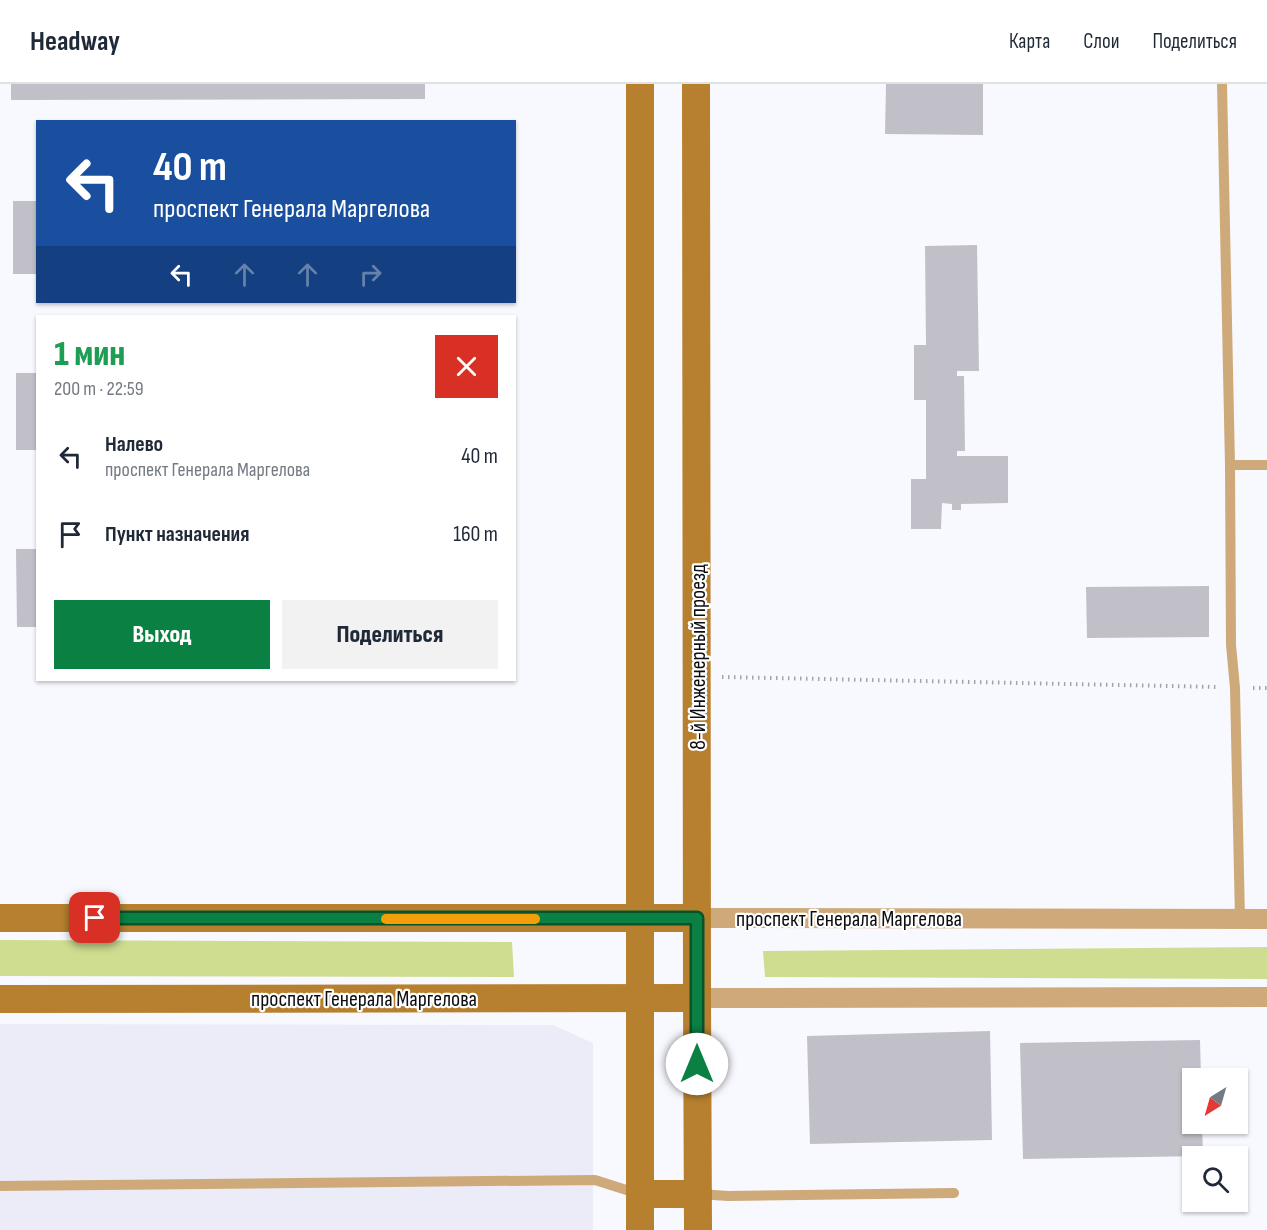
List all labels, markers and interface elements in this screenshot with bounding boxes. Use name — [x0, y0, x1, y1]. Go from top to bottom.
text: Headway — [30, 25, 120, 58]
text: Карта — [1009, 29, 1050, 54]
text: Слои — [1083, 29, 1119, 54]
text: Поделиться — [1152, 29, 1237, 54]
text: 40 m — [153, 142, 227, 193]
icon: left — [54, 144, 132, 222]
text: проспект Генерала Маргелова — [153, 193, 430, 225]
icon: left — [165, 258, 198, 291]
icon: ahead — [228, 258, 261, 291]
icon: ahead — [291, 258, 324, 291]
icon: right — [354, 258, 387, 291]
text: 1 мин — [54, 333, 125, 376]
button: close — [435, 335, 498, 398]
text: 200 m · 22:59 — [54, 377, 144, 401]
text: Налево — [105, 431, 163, 458]
icon: left — [54, 440, 87, 473]
text: 40 m — [461, 443, 498, 470]
text: проспект Генерала Маргелова — [105, 458, 310, 482]
icon: arrive — [54, 518, 87, 551]
text: Пункт назначения — [105, 521, 249, 548]
text: 160 m — [453, 521, 498, 548]
street label: 8-й Инженерный проезд — [685, 564, 712, 750]
button: Выход — [54, 600, 270, 669]
button: Поделиться — [282, 600, 498, 669]
pin — [69, 892, 120, 943]
icon: arrive — [78, 901, 111, 934]
street label: проспект Генерала Маргелова — [736, 906, 962, 933]
street label: проспект Генерала Маргелова — [251, 986, 477, 1013]
position arrow — [665, 1032, 729, 1096]
north arrow — [1182, 1068, 1248, 1134]
map controls — [1182, 1068, 1248, 1212]
button: search — [1182, 1146, 1248, 1212]

